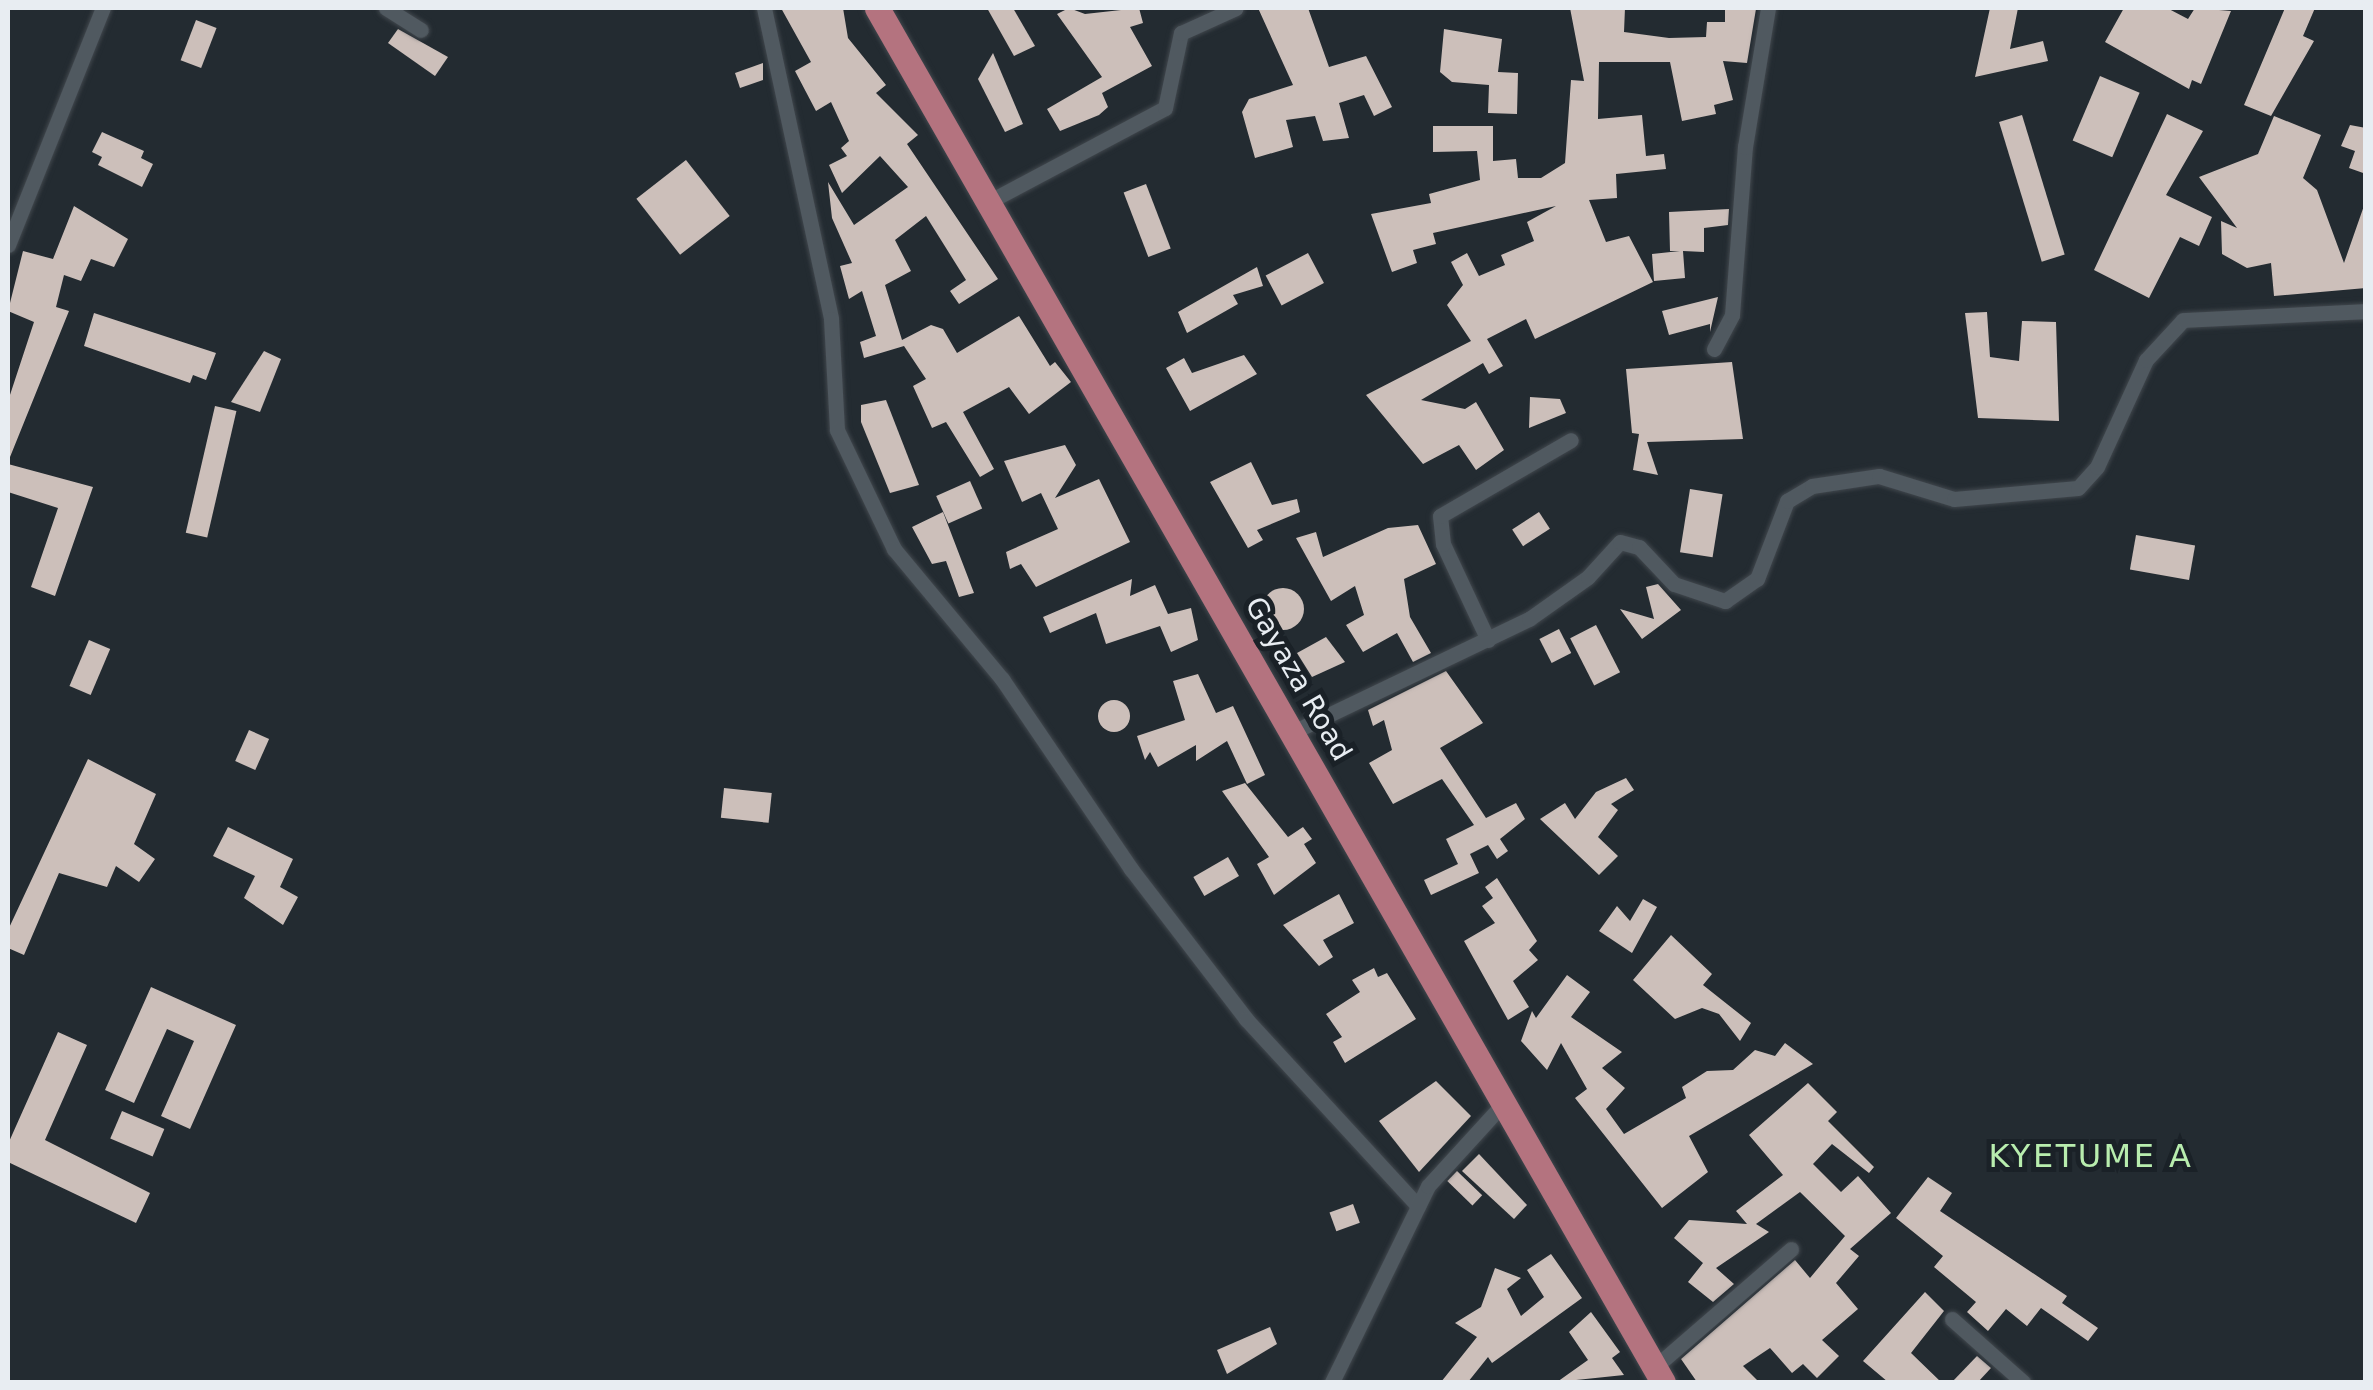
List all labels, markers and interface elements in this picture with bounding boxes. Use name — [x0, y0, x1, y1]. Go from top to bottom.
street label: Gayaza Road — [1238, 591, 1358, 767]
district label: KYETUME A — [1989, 1137, 2193, 1175]

